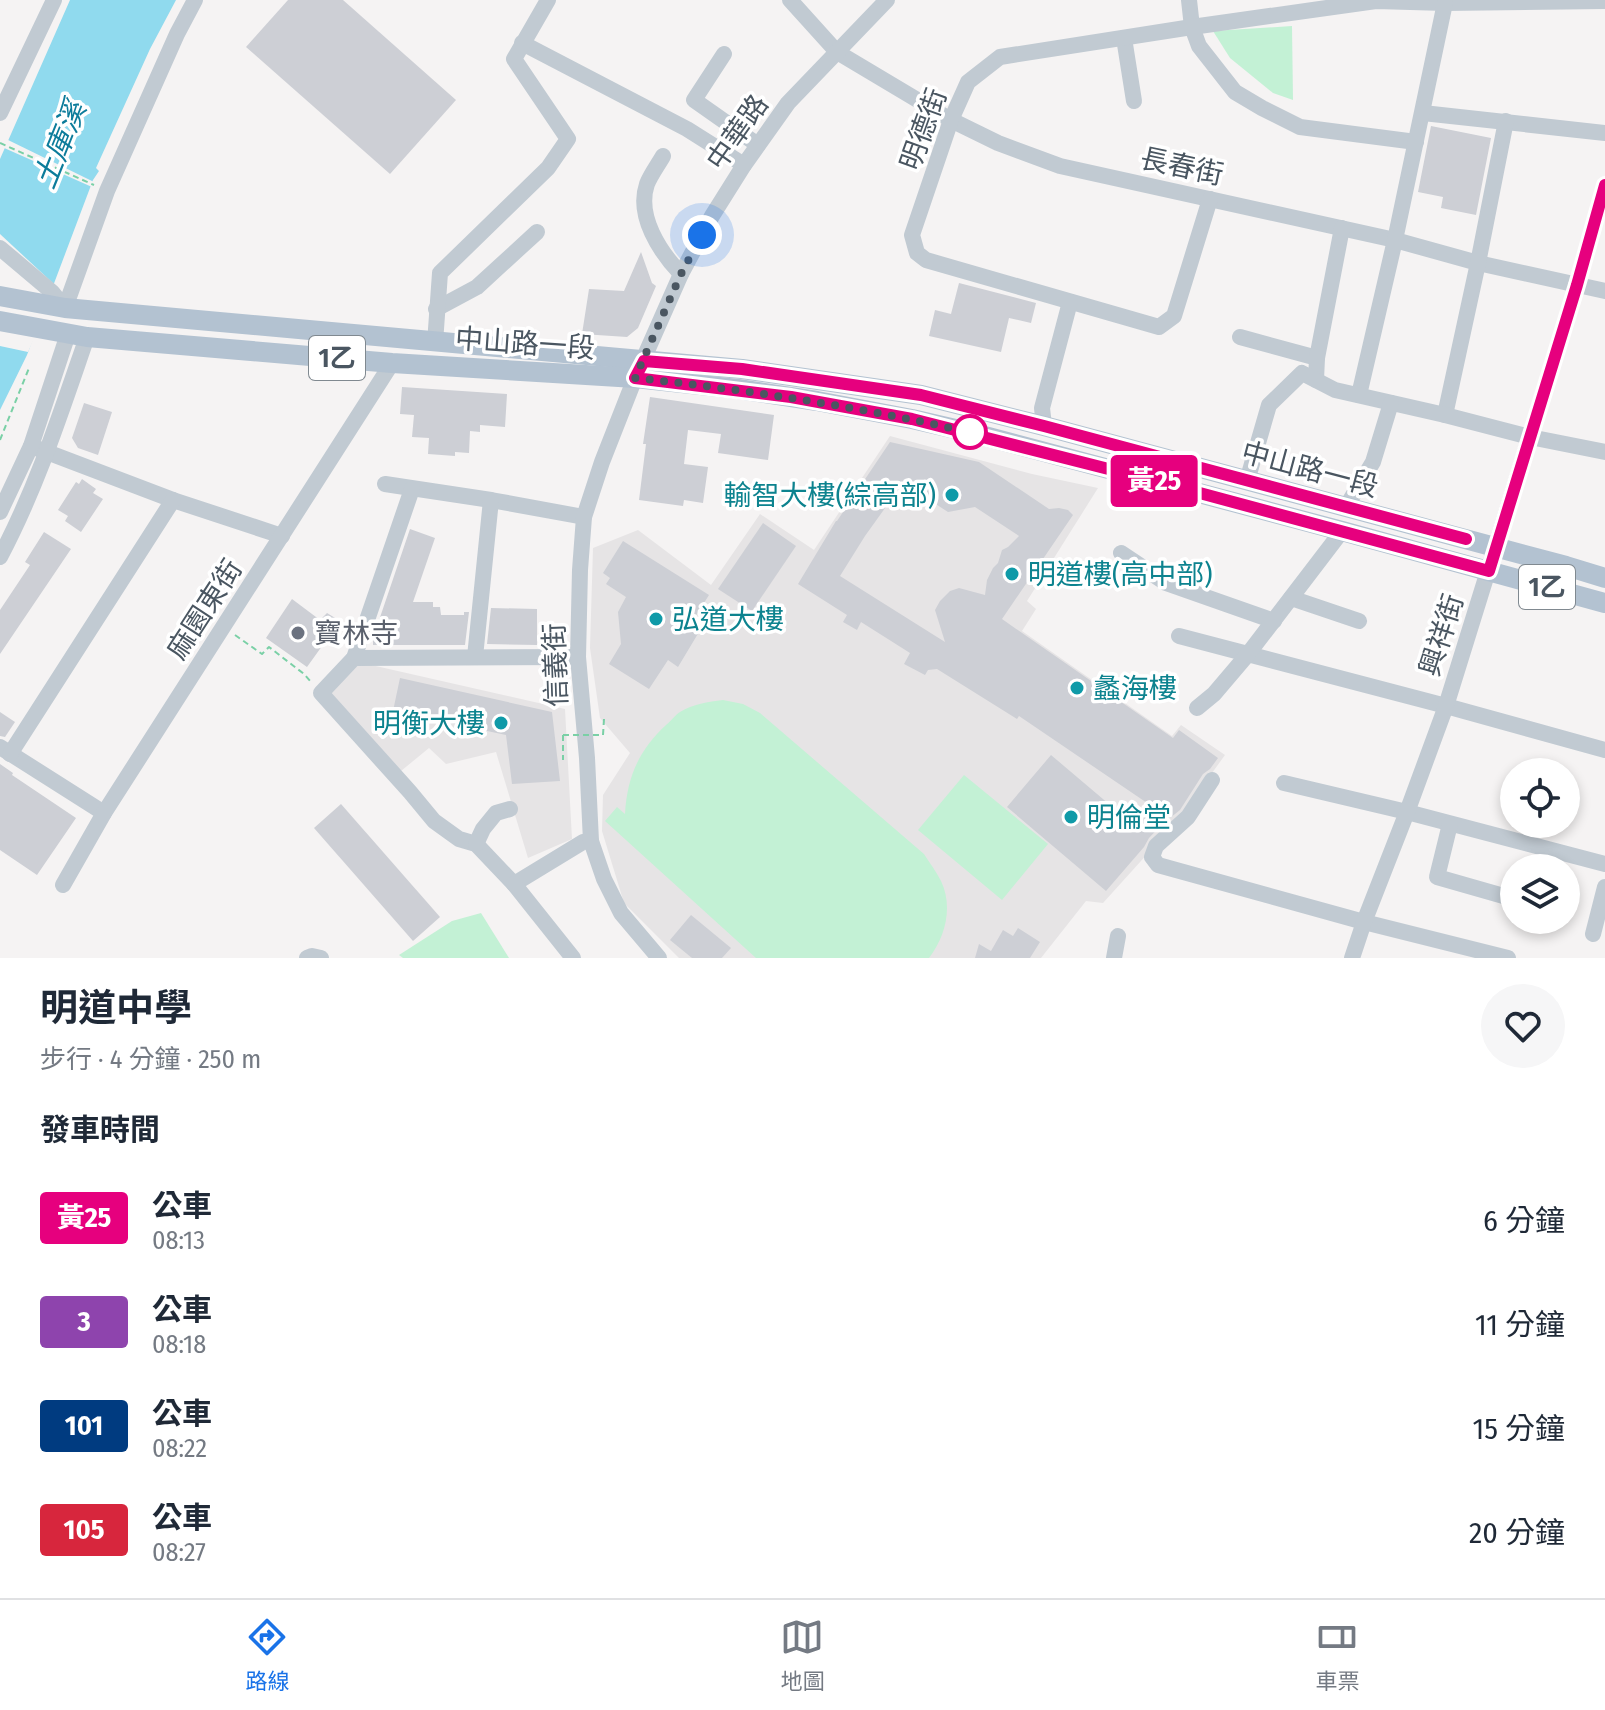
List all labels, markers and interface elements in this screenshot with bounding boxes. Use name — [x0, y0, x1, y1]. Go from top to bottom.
street label: 明德街 — [894, 84, 953, 174]
street label: 中華路 — [700, 88, 775, 176]
water label: 土庫溪 — [26, 93, 95, 193]
street label: 長春街 — [1137, 142, 1226, 191]
your location — [682, 215, 722, 255]
street label: 中山路一段 — [454, 322, 596, 365]
road number: 1乙 — [309, 336, 365, 380]
unlabelled marker — [953, 415, 987, 449]
street label: 中山路一段 — [1238, 435, 1382, 504]
line badge: 黃25 — [1108, 455, 1200, 507]
text: 黃25 — [1127, 464, 1181, 497]
place label: 輸智大樓(綜高部) — [723, 479, 936, 512]
marker: 輸智大樓(綜高部) — [943, 486, 961, 504]
street label: 麻園東街 — [160, 553, 249, 665]
place label: 明道樓(高中部) — [1028, 558, 1213, 591]
marker: 明道樓(高中部) — [1003, 565, 1021, 583]
road number: 1乙 — [1519, 565, 1575, 609]
street label: 興祥街 — [1413, 590, 1470, 680]
place label: 弘道大樓 — [672, 603, 784, 636]
marker: 弘道大樓 — [647, 610, 665, 628]
place label: 寶林寺 — [314, 617, 398, 650]
street label: 信義街 — [538, 622, 573, 708]
marker: 寶林寺 — [289, 624, 307, 642]
place label: 蠡海樓 — [1093, 672, 1177, 705]
marker: 蠡海樓 — [1068, 679, 1086, 697]
place label: 明衡大樓 — [373, 707, 485, 740]
marker: 明衡大樓 — [492, 714, 510, 732]
map controls — [1500, 758, 1580, 934]
button: locate — [1500, 758, 1580, 838]
place label: 明倫堂 — [1087, 801, 1171, 834]
marker: 明倫堂 — [1062, 808, 1080, 826]
button: layers — [1500, 854, 1580, 934]
button: heart — [1481, 984, 1565, 1068]
text: 明道中學 — [40, 985, 192, 1031]
text: 步行 · 4 分鐘 · 250 m — [40, 1044, 261, 1075]
text: 發車時間 — [40, 1112, 160, 1148]
text: 公車 — [152, 1188, 212, 1224]
text: 黃25 — [57, 1201, 111, 1234]
text: 6 分鐘 — [1483, 1203, 1565, 1239]
text: 08:13 — [152, 1225, 205, 1256]
text: 公車 — [152, 1292, 212, 1328]
text: 3 — [77, 1305, 91, 1338]
text: 11 分鐘 — [1475, 1307, 1565, 1343]
text: 08:18 — [152, 1329, 206, 1360]
text: 公車 — [152, 1396, 212, 1432]
text: 101 — [65, 1409, 103, 1442]
text: 15 分鐘 — [1472, 1411, 1565, 1447]
text: 08:22 — [152, 1433, 207, 1464]
text: 公車 — [152, 1500, 212, 1536]
text: 105 — [64, 1513, 104, 1546]
text: 20 分鐘 — [1469, 1515, 1565, 1551]
text: 08:27 — [152, 1537, 206, 1568]
tab: 路線 — [245, 1615, 290, 1695]
tab: 地圖 — [780, 1615, 825, 1695]
tab: 車票 — [1315, 1615, 1360, 1695]

